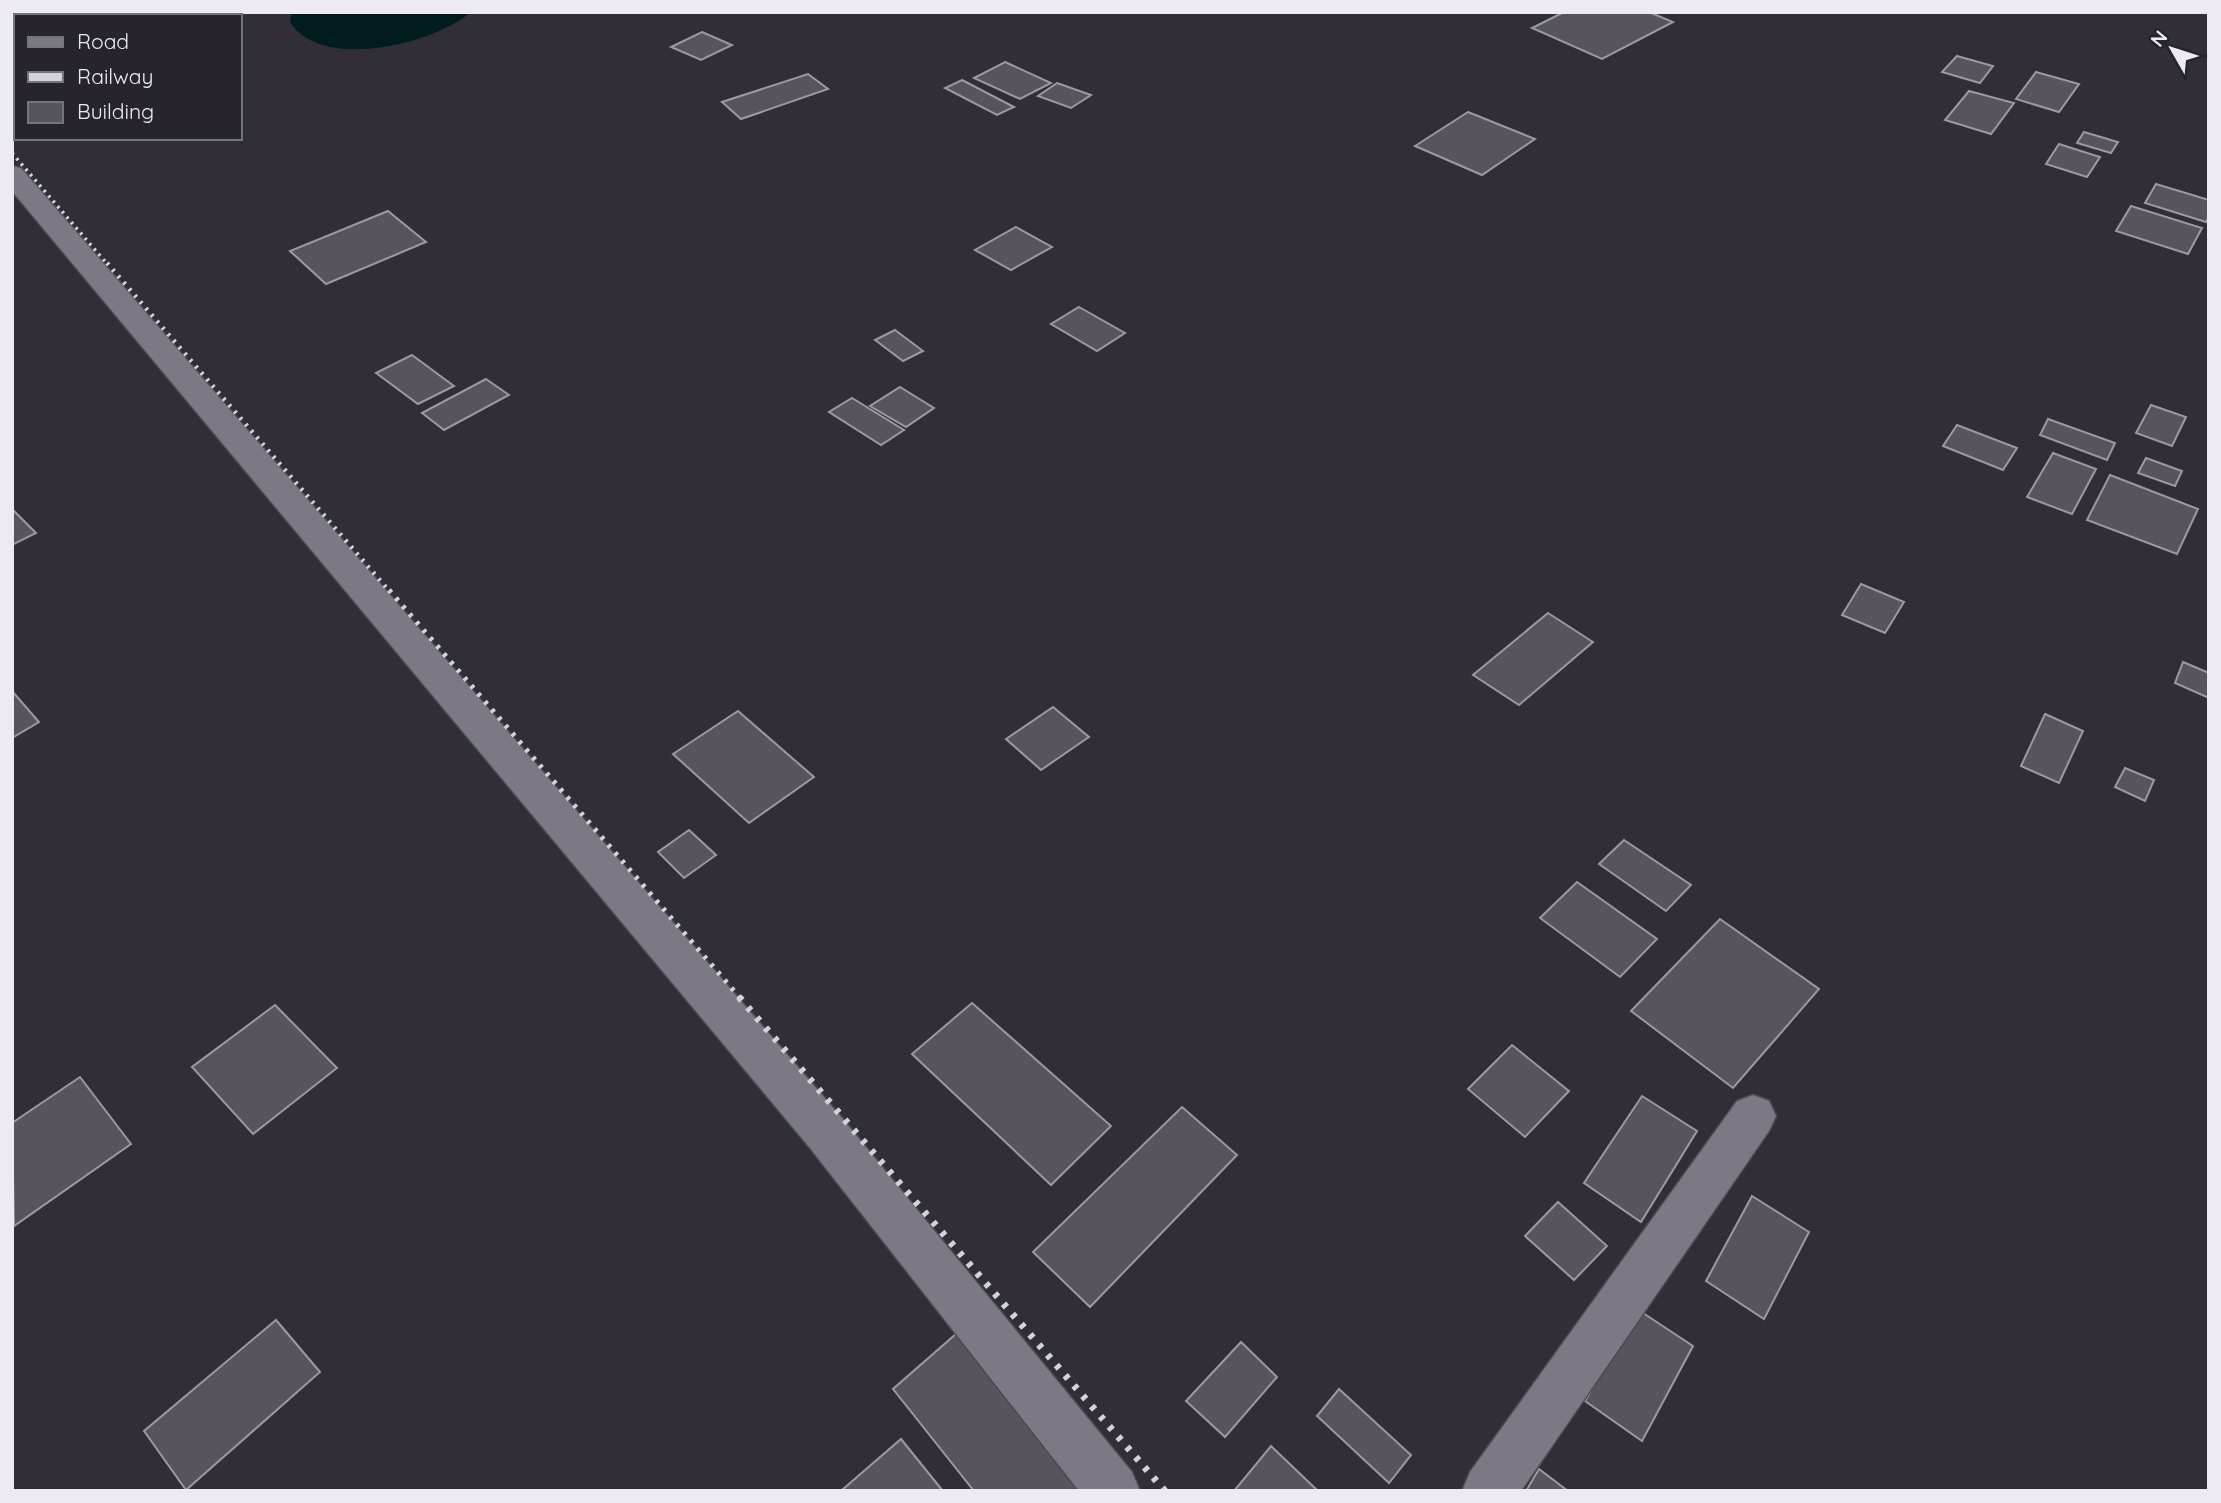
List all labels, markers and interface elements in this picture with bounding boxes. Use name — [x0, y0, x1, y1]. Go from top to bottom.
legend — [14, 14, 242, 140]
north arrow — [2137, 14, 2207, 84]
text: N — [2145, 25, 2173, 51]
text: Road — [77, 28, 129, 54]
text: Railway — [77, 63, 153, 89]
text: Building — [77, 98, 154, 124]

